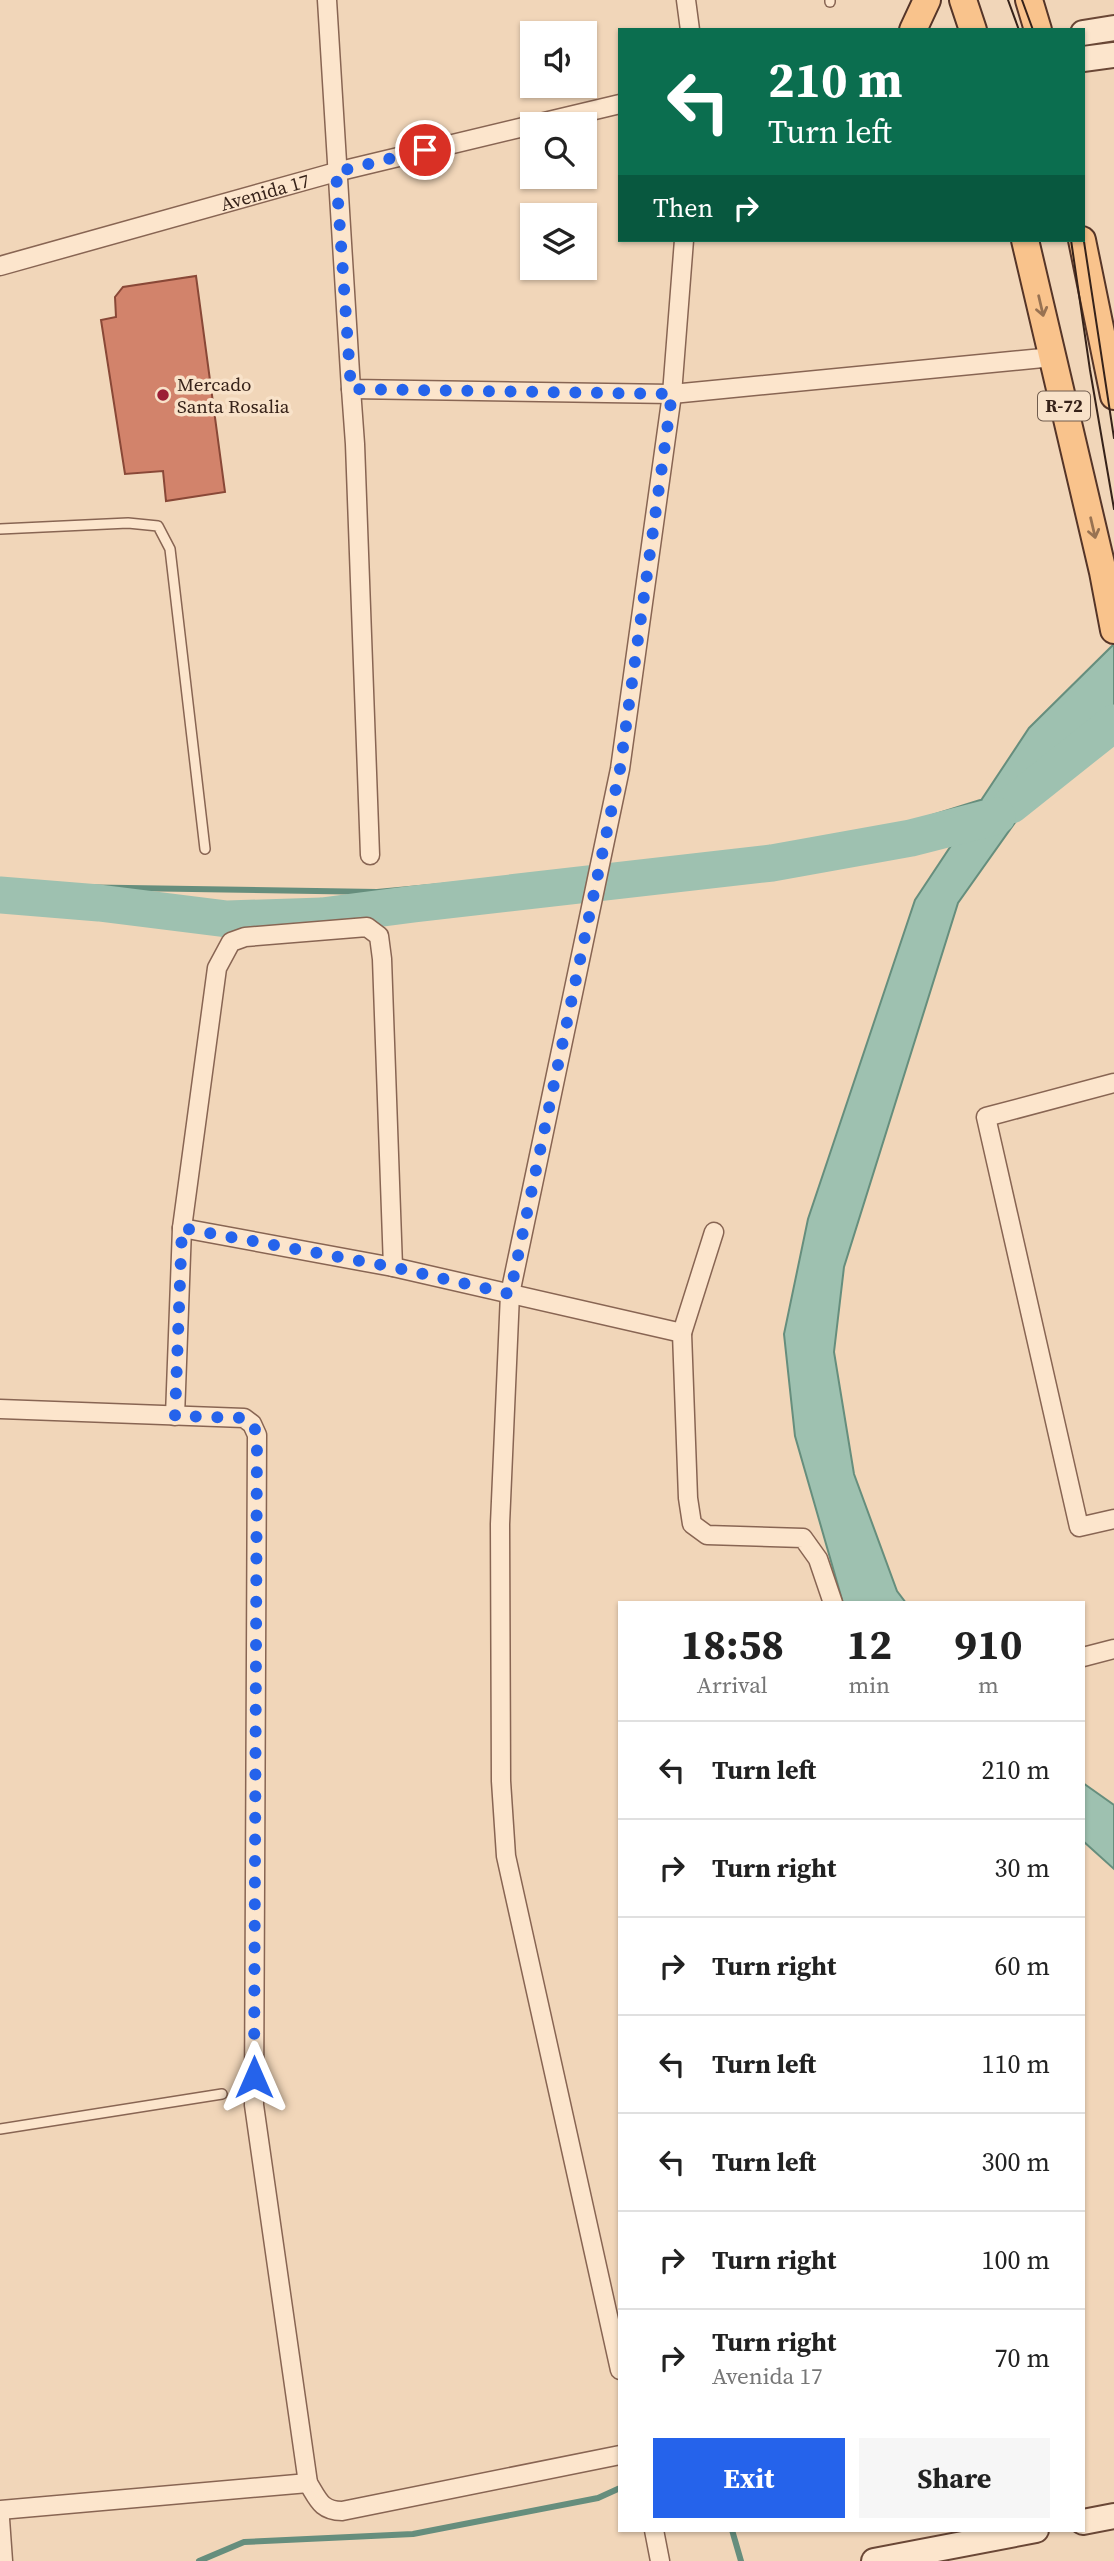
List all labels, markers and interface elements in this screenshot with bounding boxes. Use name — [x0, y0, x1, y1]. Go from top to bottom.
map controls — [520, 21, 597, 280]
button: sound — [520, 21, 597, 98]
text: 210 m — [768, 46, 903, 113]
icon: left — [653, 56, 744, 147]
text: Turn left — [768, 110, 892, 154]
button: search — [520, 112, 597, 189]
pin — [395, 120, 455, 180]
icon: arrive — [406, 131, 444, 169]
street label: Avenida 17 — [217, 167, 312, 217]
icon: right — [727, 189, 765, 227]
text: Then — [653, 190, 713, 226]
button: layers — [520, 203, 597, 280]
one-way arrow — [1035, 294, 1048, 317]
place label: Mercado Santa Rosalia — [177, 371, 290, 419]
marker: Mercado Santa Rosalia — [155, 387, 171, 403]
road number: R-72 — [1038, 392, 1090, 420]
one-way arrow — [1087, 516, 1100, 539]
text: 18:58 — [680, 1615, 784, 1673]
text: 12 — [846, 1615, 892, 1673]
text: 910 — [954, 1615, 1023, 1673]
text: Arrival — [697, 1669, 768, 1701]
text: min — [848, 1669, 890, 1701]
text: m — [978, 1669, 999, 1701]
icon: left — [653, 1751, 691, 1789]
text: Turn left — [712, 1752, 816, 1788]
text: 210 m — [982, 1752, 1050, 1788]
icon: right — [653, 1849, 691, 1887]
text: Turn right — [712, 1850, 836, 1886]
text: 30 m — [995, 1850, 1050, 1886]
icon: right — [653, 1947, 691, 1985]
text: Turn right — [712, 1948, 836, 1984]
text: 60 m — [995, 1948, 1050, 1984]
position arrow — [217, 2040, 291, 2114]
icon: left — [653, 2045, 691, 2083]
text: Turn left — [712, 2046, 816, 2082]
text: 110 m — [982, 2046, 1050, 2082]
icon: left — [653, 2143, 691, 2181]
text: Turn left — [712, 2144, 816, 2180]
text: 300 m — [982, 2144, 1050, 2180]
icon: right — [653, 2241, 691, 2279]
text: Turn right — [712, 2242, 836, 2278]
text: 100 m — [982, 2242, 1050, 2278]
text: Turn right — [712, 2324, 836, 2360]
icon: right — [653, 2339, 691, 2377]
text: 70 m — [995, 2340, 1050, 2376]
text: Avenida 17 — [712, 2360, 822, 2392]
button: Exit — [653, 2438, 845, 2518]
button: Share — [859, 2438, 1050, 2518]

